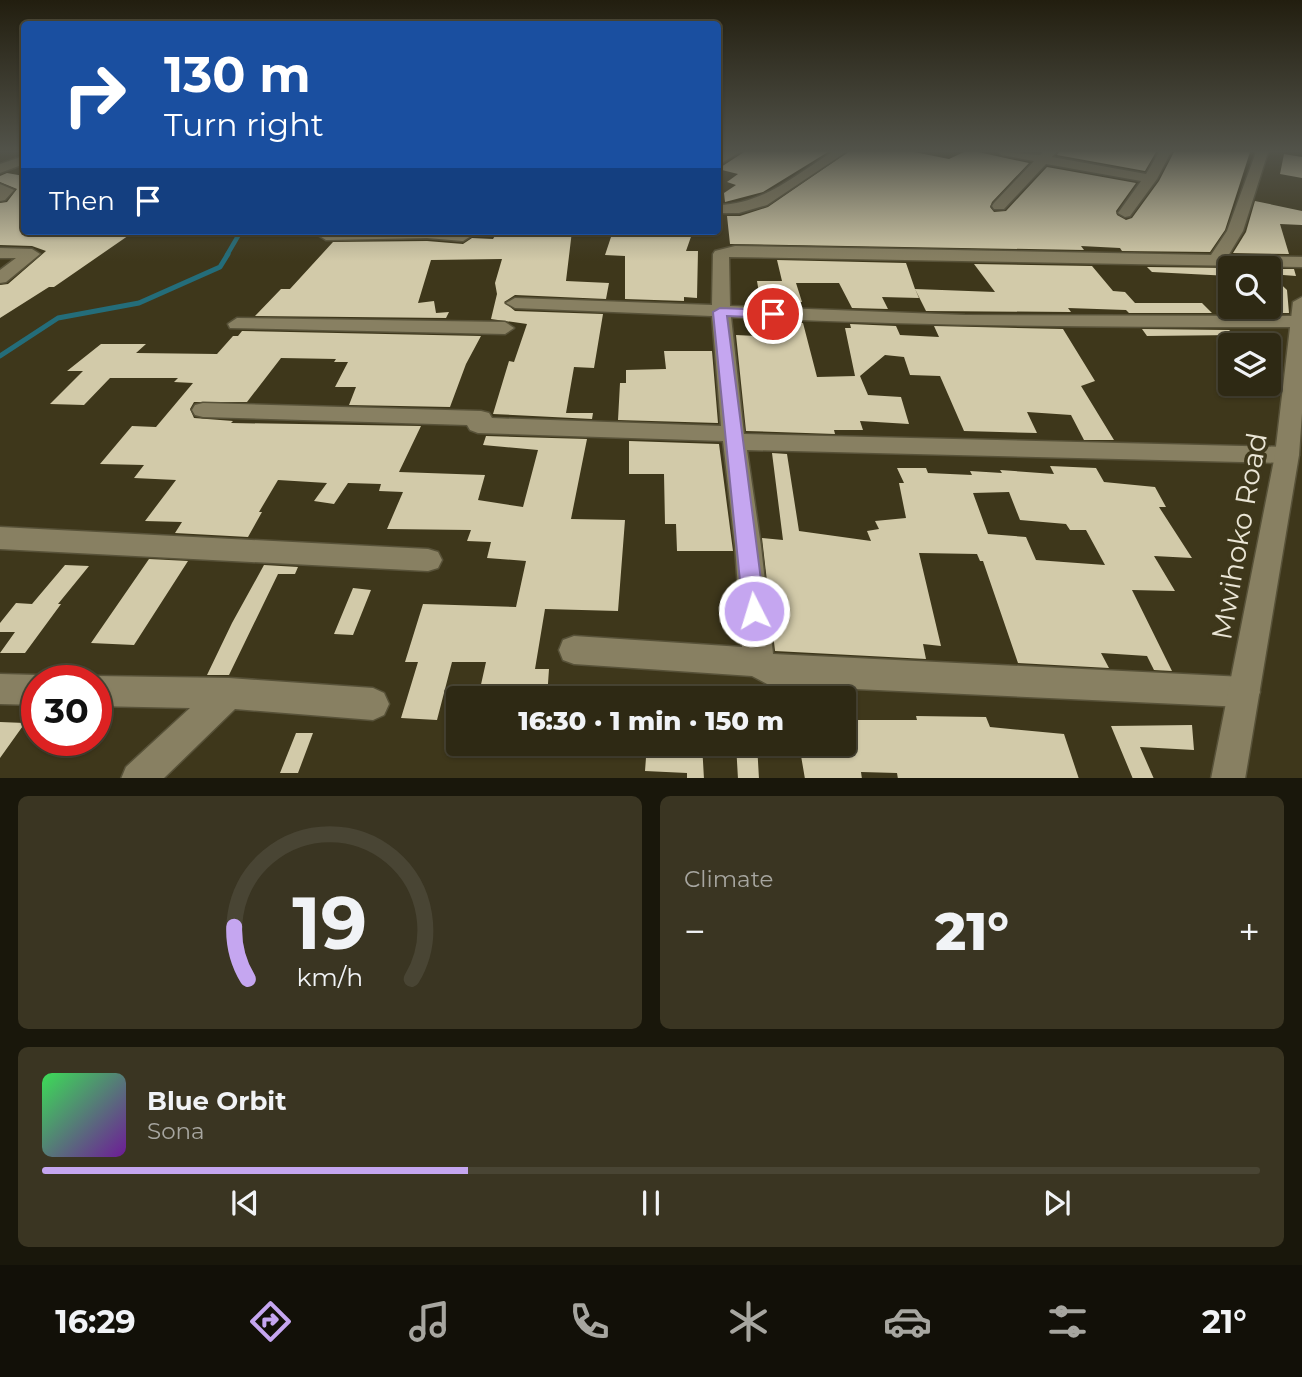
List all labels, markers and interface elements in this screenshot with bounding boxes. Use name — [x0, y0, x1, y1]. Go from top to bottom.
text: 130 m — [164, 45, 311, 104]
icon: right — [49, 49, 140, 140]
text: Turn right — [164, 105, 324, 144]
icon: arrive — [129, 182, 167, 220]
text: Then — [49, 185, 115, 217]
map controls — [1218, 256, 1281, 396]
button: search — [1218, 256, 1281, 319]
pin — [743, 284, 803, 344]
icon: arrive — [754, 295, 792, 333]
button: layers — [1218, 333, 1281, 396]
street label: Mwihoko Road — [1204, 430, 1274, 642]
position arrow — [717, 574, 791, 648]
speed limit sign: 30 — [21, 665, 112, 756]
text: 16:30 · 1 min · 150 m — [518, 705, 784, 737]
text: Climate — [684, 865, 773, 893]
text: 19 — [293, 879, 367, 967]
text: 21° — [935, 900, 1009, 963]
text: − — [684, 908, 706, 955]
text: + — [1238, 908, 1260, 955]
text: km/h — [297, 961, 363, 991]
text: Blue Orbit — [147, 1085, 286, 1117]
text: Sona — [147, 1117, 205, 1145]
icon: previous — [226, 1184, 264, 1222]
icon: pause — [632, 1184, 670, 1222]
icon: next — [1038, 1184, 1076, 1222]
icon: directions — [246, 1297, 295, 1346]
icon: music — [405, 1297, 454, 1346]
icon: phone — [565, 1297, 614, 1346]
icon: climate — [724, 1297, 773, 1346]
icon: car — [883, 1297, 932, 1346]
icon: filters — [1043, 1297, 1092, 1346]
text: 16:29 — [55, 1302, 136, 1341]
text: 21° — [1202, 1302, 1247, 1341]

